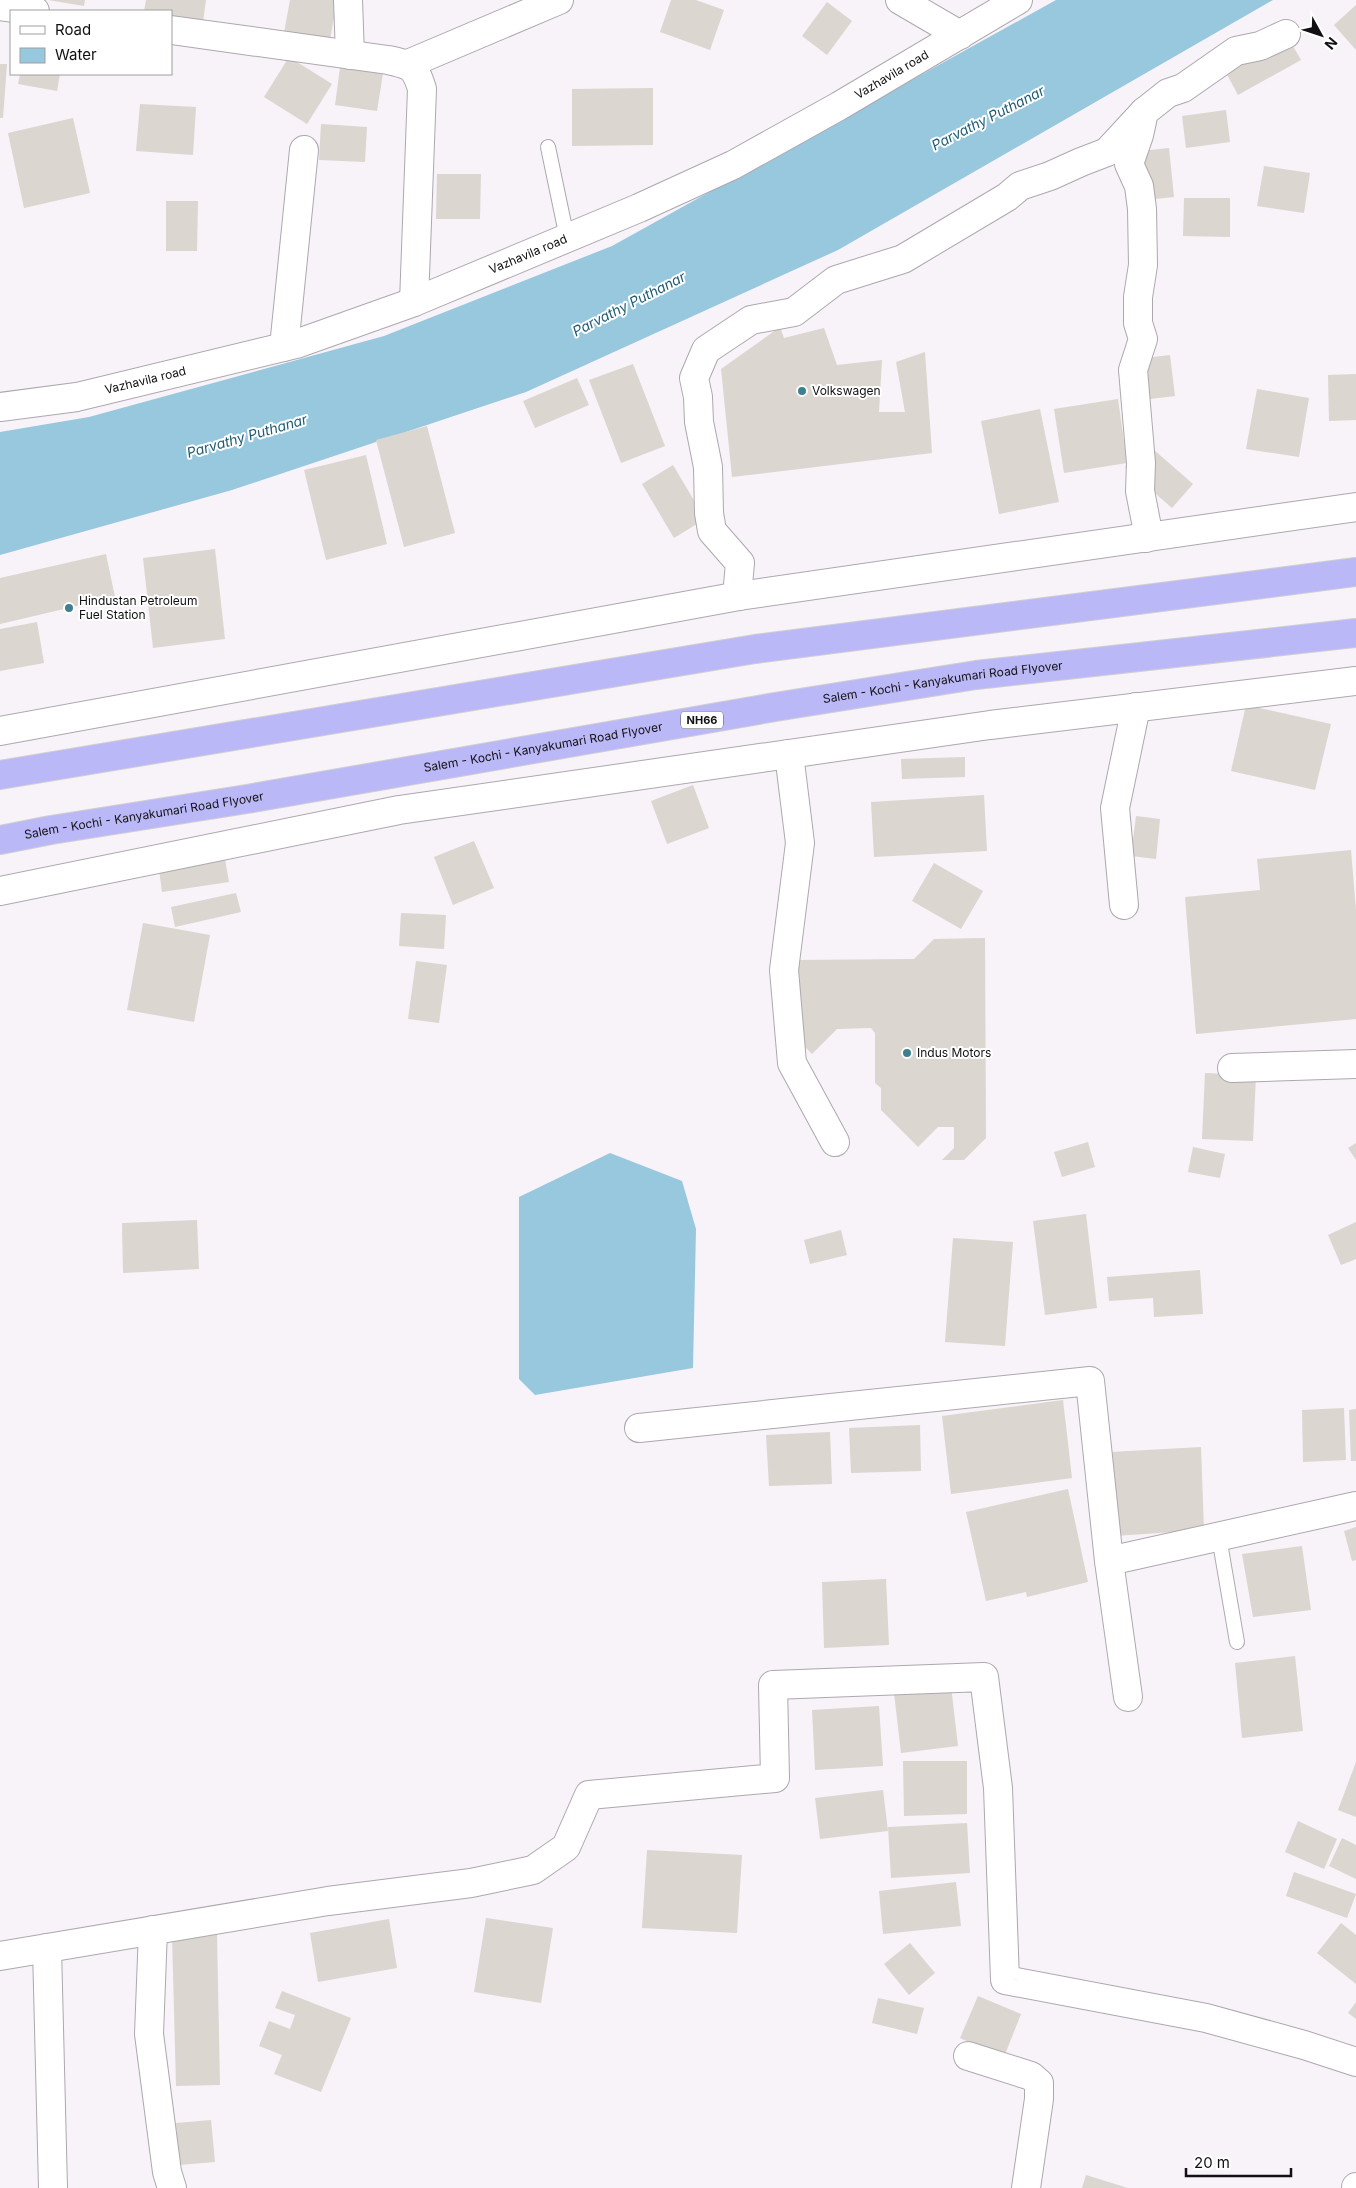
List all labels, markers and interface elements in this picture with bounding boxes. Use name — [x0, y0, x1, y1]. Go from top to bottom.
legend — [10, 10, 172, 75]
north arrow — [1296, 10, 1346, 60]
text: Road — [55, 20, 91, 39]
text: N — [1321, 34, 1341, 53]
text: Water — [55, 45, 97, 64]
street label: Vazhavila road — [852, 47, 931, 102]
water label: Parvathy Puthanar — [928, 81, 1048, 153]
street label: Vazhavila road — [487, 231, 569, 277]
water label: Parvathy Puthanar — [569, 267, 689, 339]
street label: Vazhavila road — [103, 363, 187, 397]
place label: Volkswagen — [812, 383, 881, 398]
marker: Volkswagen — [796, 385, 808, 397]
water label: Parvathy Puthanar — [185, 410, 310, 461]
place label: Hindustan Petroleum Fuel Station — [79, 593, 197, 622]
marker: Hindustan Petroleum Fuel Station — [63, 602, 75, 614]
street label: Salem - Kochi - Kanyakumari Road Flyover — [822, 657, 1064, 706]
road number: NH66 — [681, 712, 723, 728]
street label: Salem - Kochi - Kanyakumari Road Flyover — [422, 719, 664, 775]
street label: Salem - Kochi - Kanyakumari Road Flyover — [23, 788, 265, 842]
place label: Indus Motors — [917, 1045, 991, 1060]
marker: Indus Motors — [901, 1047, 913, 1059]
scale bar — [1186, 2146, 1291, 2178]
text: 20 m — [1194, 2153, 1230, 2172]

